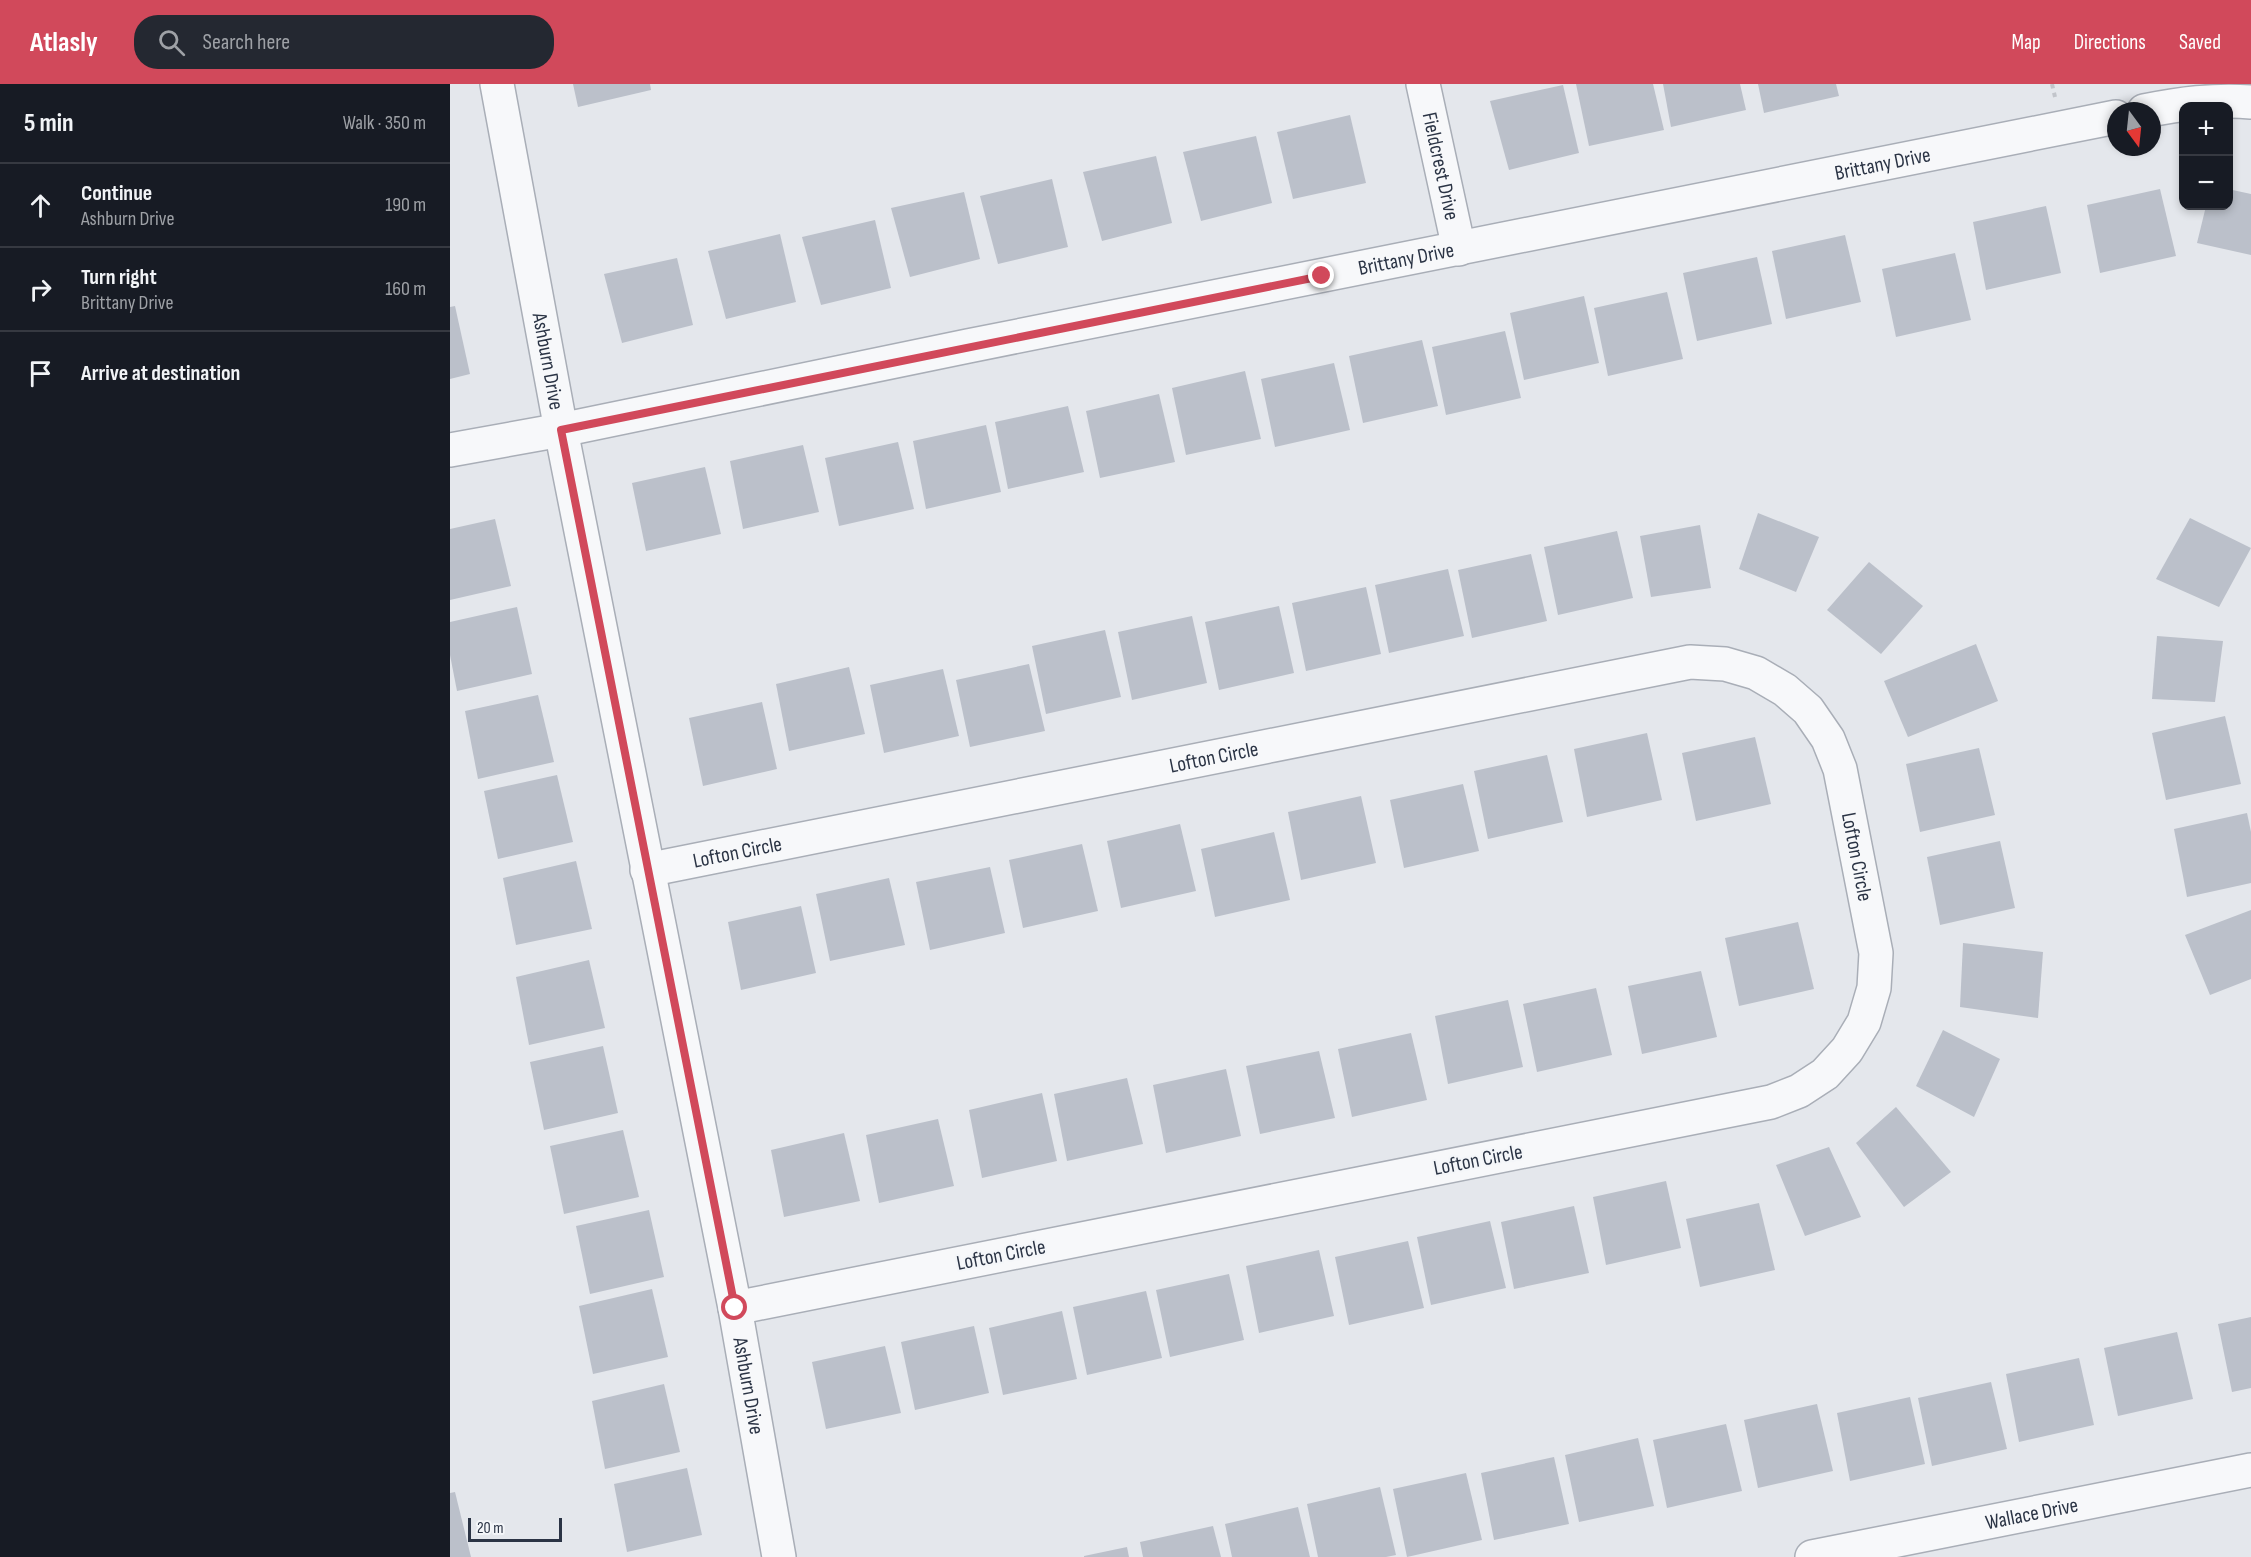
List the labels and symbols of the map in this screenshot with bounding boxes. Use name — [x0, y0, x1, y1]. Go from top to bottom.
north arrow — [2107, 102, 2161, 156]
street label: Fieldcrest Drive — [1417, 110, 1465, 222]
street label: Brittany Drive — [1833, 142, 1933, 185]
street label: Brittany Drive — [1356, 237, 1456, 280]
route end — [1308, 262, 1334, 288]
street label: Ashburn Drive — [527, 310, 570, 412]
street label: Lofton Circle — [1167, 736, 1260, 778]
street label: Lofton Circle — [1836, 810, 1878, 903]
street label: Lofton Circle — [691, 831, 784, 873]
street label: Lofton Circle — [1431, 1139, 1525, 1181]
street label: Lofton Circle — [954, 1234, 1048, 1276]
route start — [721, 1294, 747, 1320]
street label: Ashburn Drive — [728, 1334, 770, 1436]
street label: Wallace Drive — [1983, 1492, 2080, 1535]
scale bar — [468, 1515, 562, 1542]

